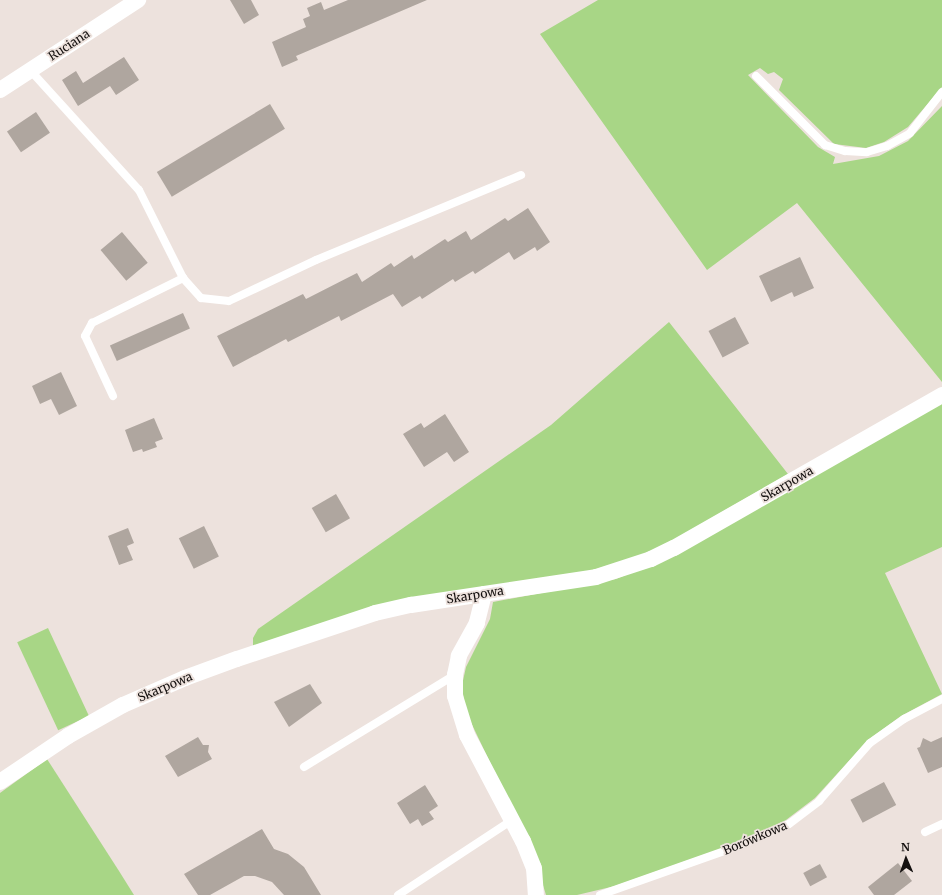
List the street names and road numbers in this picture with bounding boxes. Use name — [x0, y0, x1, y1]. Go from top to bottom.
street label: Ruciana — [46, 26, 92, 64]
street label: Skarpowa — [758, 463, 816, 505]
street label: Skarpowa — [445, 583, 505, 607]
street label: Skarpowa — [136, 669, 194, 705]
street label: Borówkowa — [721, 818, 789, 858]

